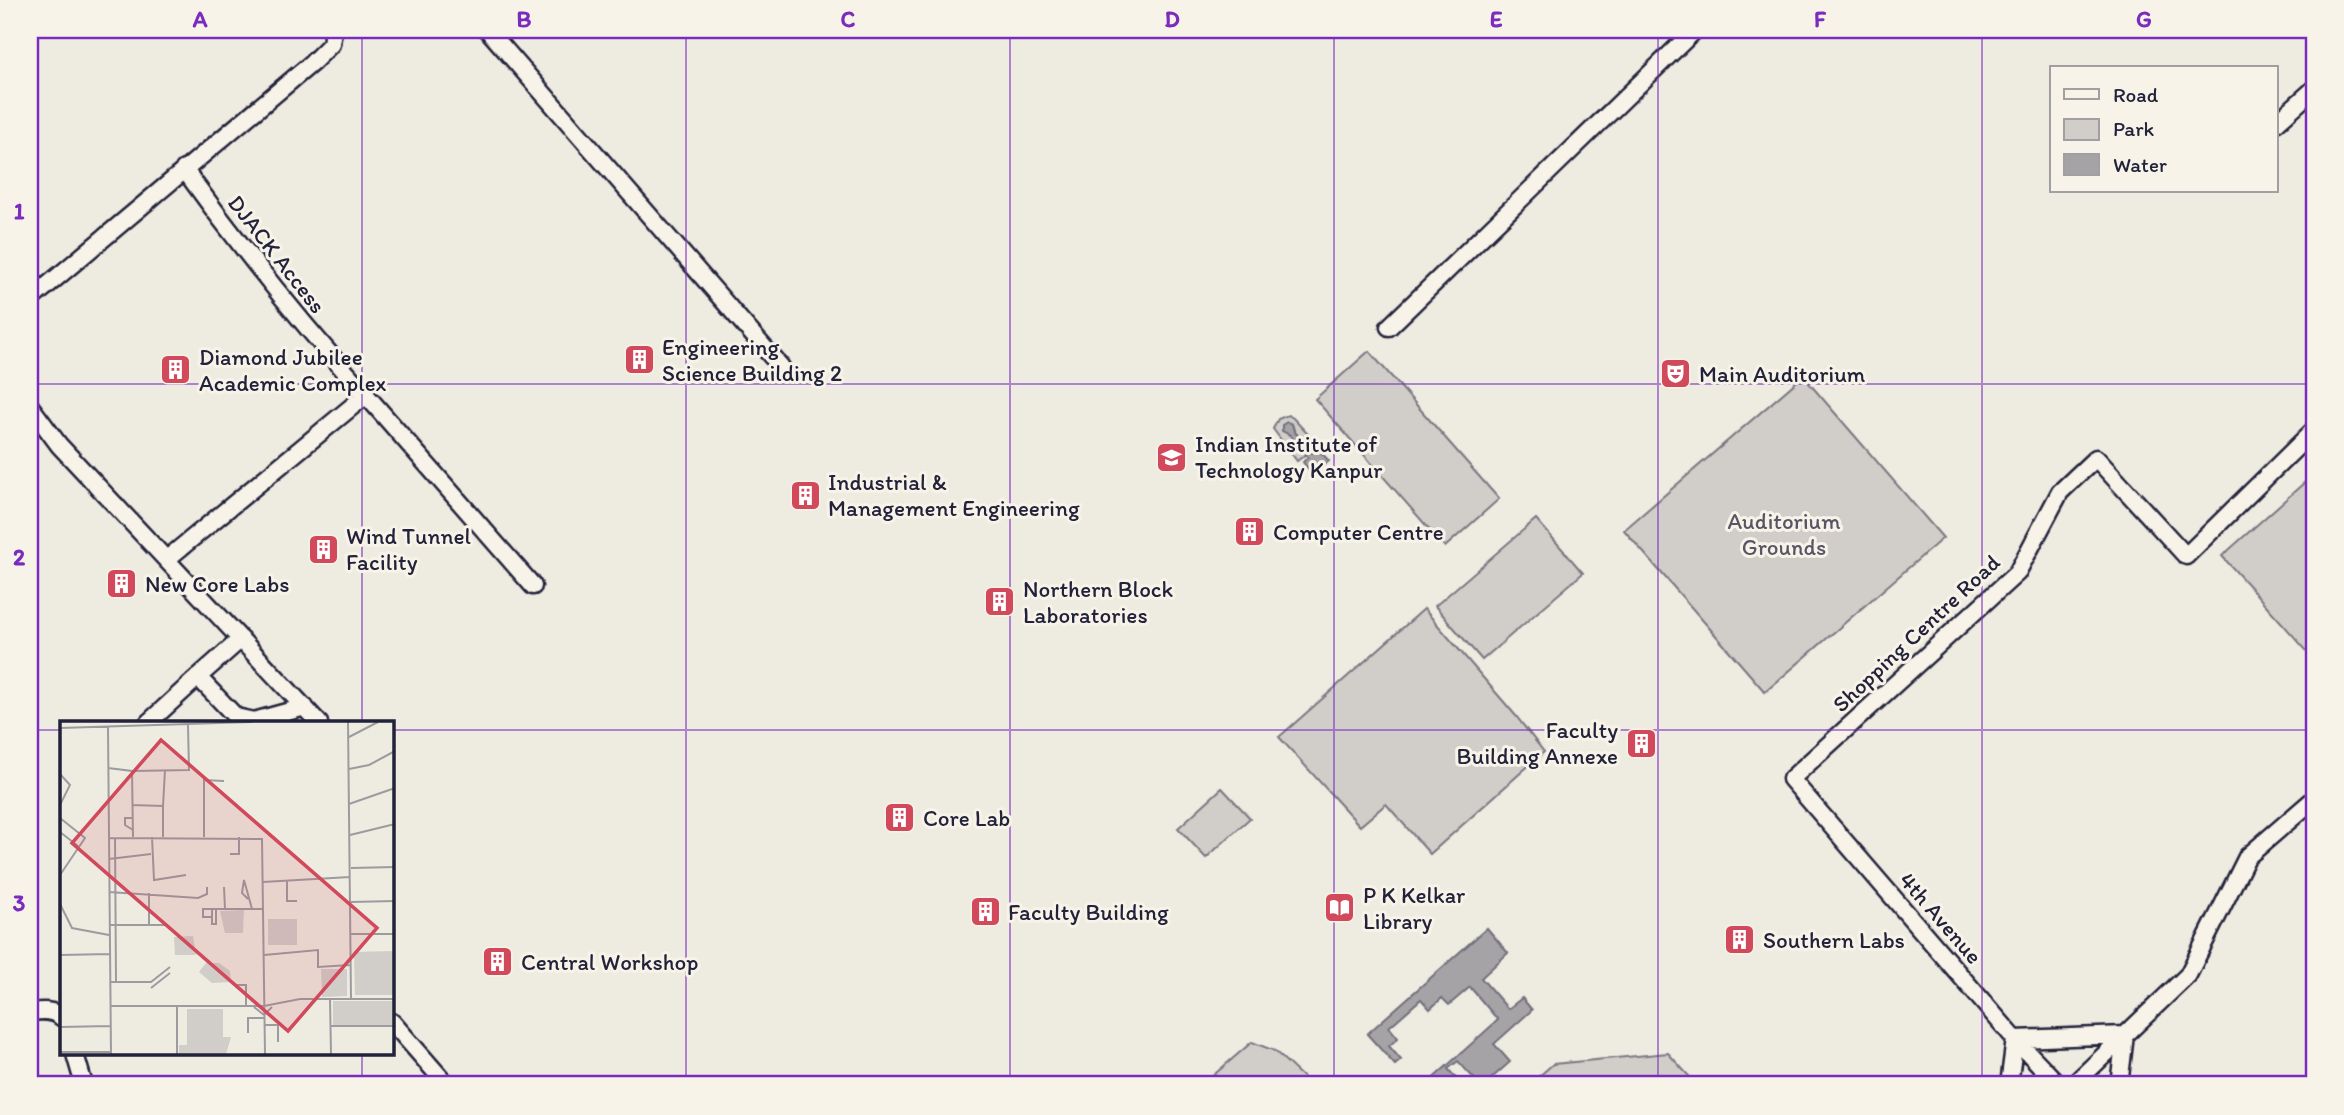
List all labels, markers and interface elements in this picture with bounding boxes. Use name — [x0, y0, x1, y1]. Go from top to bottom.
text: A — [192, 5, 208, 33]
text: B — [517, 5, 532, 33]
text: C — [841, 5, 856, 33]
text: D — [1164, 5, 1180, 33]
text: E — [1490, 5, 1503, 33]
text: F — [1814, 5, 1827, 33]
text: G — [2136, 5, 2152, 33]
legend — [2050, 66, 2278, 192]
text: Road — [2113, 82, 2159, 107]
text: Park — [2113, 116, 2155, 141]
text: Water — [2113, 152, 2167, 177]
street label: DJACK Access — [222, 189, 332, 319]
text: 1 — [14, 197, 25, 225]
place label: Engineering Science Building 2 — [662, 333, 842, 387]
place label: Diamond Jubilee Academic Complex — [199, 343, 387, 397]
building icon: Engineering Science Building 2 — [622, 343, 656, 377]
building icon: Diamond Jubilee Academic Complex — [159, 353, 193, 387]
theatre icon: Main Auditorium — [1659, 357, 1693, 391]
place label: Main Auditorium — [1699, 360, 1866, 388]
place label: Indian Institute of Technology Kanpur — [1195, 430, 1383, 484]
school or university icon: Indian Institute of Technology Kanpur — [1155, 440, 1189, 474]
place label: Industrial & Management Engineering — [828, 468, 1080, 522]
building icon: Industrial & Management Engineering — [788, 478, 822, 512]
park label: Auditorium Grounds — [1727, 507, 1841, 561]
building icon: Computer Centre — [1233, 515, 1267, 549]
place label: Computer Centre — [1273, 518, 1444, 546]
place label: Wind Tunnel Facility — [346, 522, 472, 576]
building icon: Wind Tunnel Facility — [306, 532, 340, 566]
text: 2 — [13, 543, 26, 571]
street label: Shopping Centre Road — [1826, 548, 2006, 718]
building icon: New Core Labs — [105, 567, 139, 601]
place label: New Core Labs — [145, 570, 290, 598]
place label: Northern Block Laboratories — [1023, 575, 1174, 629]
building icon: Northern Block Laboratories — [983, 585, 1017, 619]
place label: Faculty Building Annexe — [1457, 716, 1618, 770]
inset map — [60, 721, 394, 1056]
building icon: Faculty Building Annexe — [1624, 726, 1658, 760]
building icon: Core Lab — [883, 801, 917, 835]
place label: Core Lab — [923, 804, 1010, 832]
street label: 4th Avenue — [1894, 866, 1988, 970]
place label: P K Kelkar Library — [1363, 881, 1465, 935]
text: 3 — [13, 889, 26, 917]
library icon: P K Kelkar Library — [1323, 891, 1357, 925]
building icon: Faculty Building — [968, 895, 1002, 929]
place label: Faculty Building — [1008, 898, 1169, 926]
building icon: Southern Labs — [1723, 923, 1757, 957]
place label: Southern Labs — [1763, 926, 1905, 954]
building icon: Central Workshop — [481, 945, 515, 979]
place label: Central Workshop — [521, 948, 698, 976]

